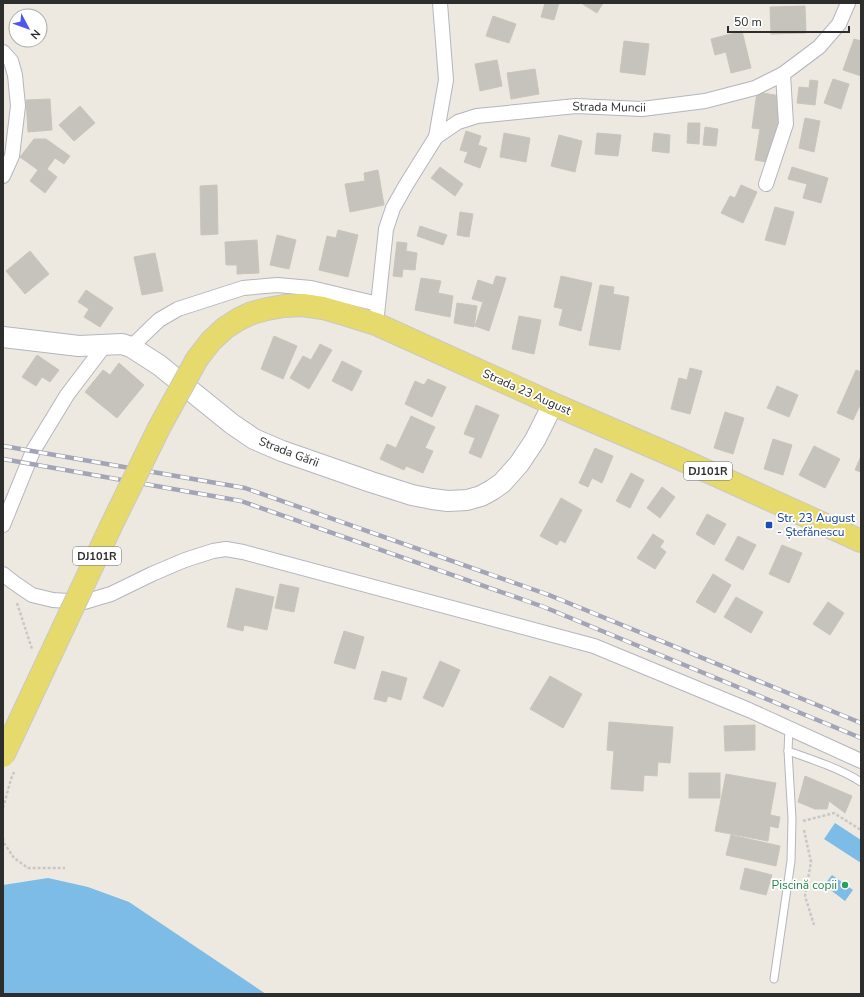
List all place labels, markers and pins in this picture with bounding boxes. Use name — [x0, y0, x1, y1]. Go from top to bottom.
place label: Str. 23 August - Ștefănescu — [777, 510, 856, 540]
marker: Str. 23 August - Ștefănescu — [764, 520, 774, 530]
place label: Piscină copii — [772, 877, 837, 893]
marker: Piscină copii — [840, 880, 850, 890]

